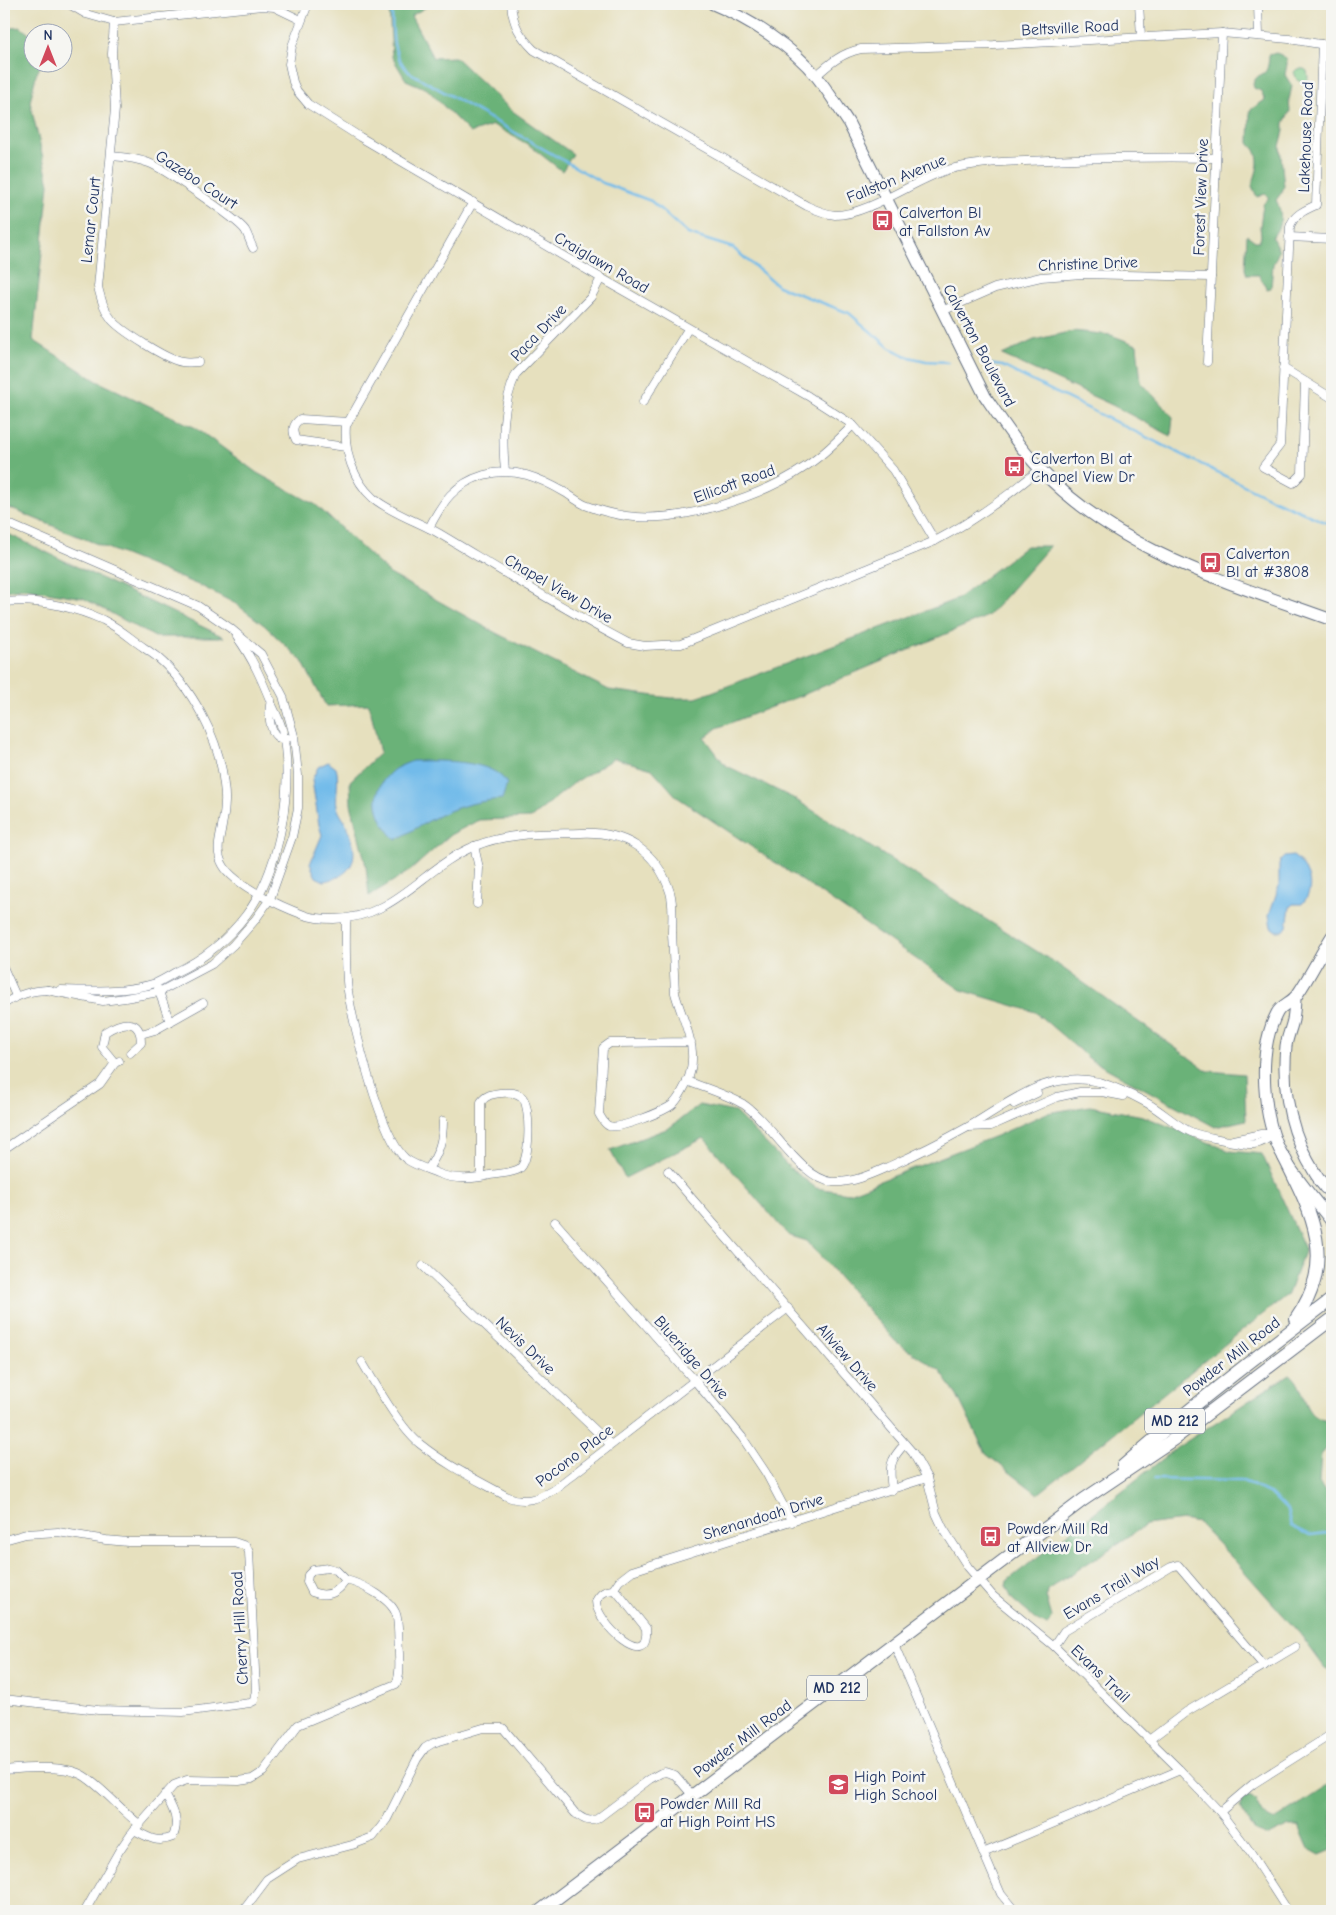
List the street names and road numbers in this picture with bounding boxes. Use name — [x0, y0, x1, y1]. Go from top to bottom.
street label: Beltsville Road — [1021, 16, 1119, 40]
street label: Lakehouse Road — [1295, 81, 1317, 193]
street label: Forest View Drive — [1190, 138, 1212, 256]
street label: Gazebo Court — [152, 147, 241, 213]
street label: Fallston Avenue — [844, 151, 949, 207]
street label: Lemar Court — [78, 176, 105, 264]
street label: Craiglawn Road — [551, 228, 652, 297]
street label: Christine Drive — [1038, 253, 1138, 275]
street label: Calverton Boulevard — [939, 281, 1019, 410]
street label: Paca Drive — [507, 300, 570, 365]
street label: Ellicott Road — [691, 461, 778, 507]
street label: Chapel View Drive — [501, 551, 616, 627]
street label: Blueridge Drive — [650, 1312, 732, 1403]
street label: Nevis Drive — [492, 1313, 559, 1378]
street label: Powder Mill Road — [1180, 1313, 1284, 1400]
street label: Allview Drive — [813, 1320, 882, 1395]
road number: MD 212 — [1145, 1408, 1205, 1434]
street label: Pocono Place — [532, 1421, 617, 1491]
street label: Shenandoah Drive — [701, 1490, 826, 1544]
street label: Evans Trail Way — [1060, 1552, 1163, 1624]
street label: Cherry Hill Road — [228, 1571, 252, 1685]
street label: Evans Trail — [1067, 1641, 1134, 1706]
road number: MD 212 — [807, 1676, 867, 1700]
street label: Powder Mill Road — [690, 1696, 795, 1782]

